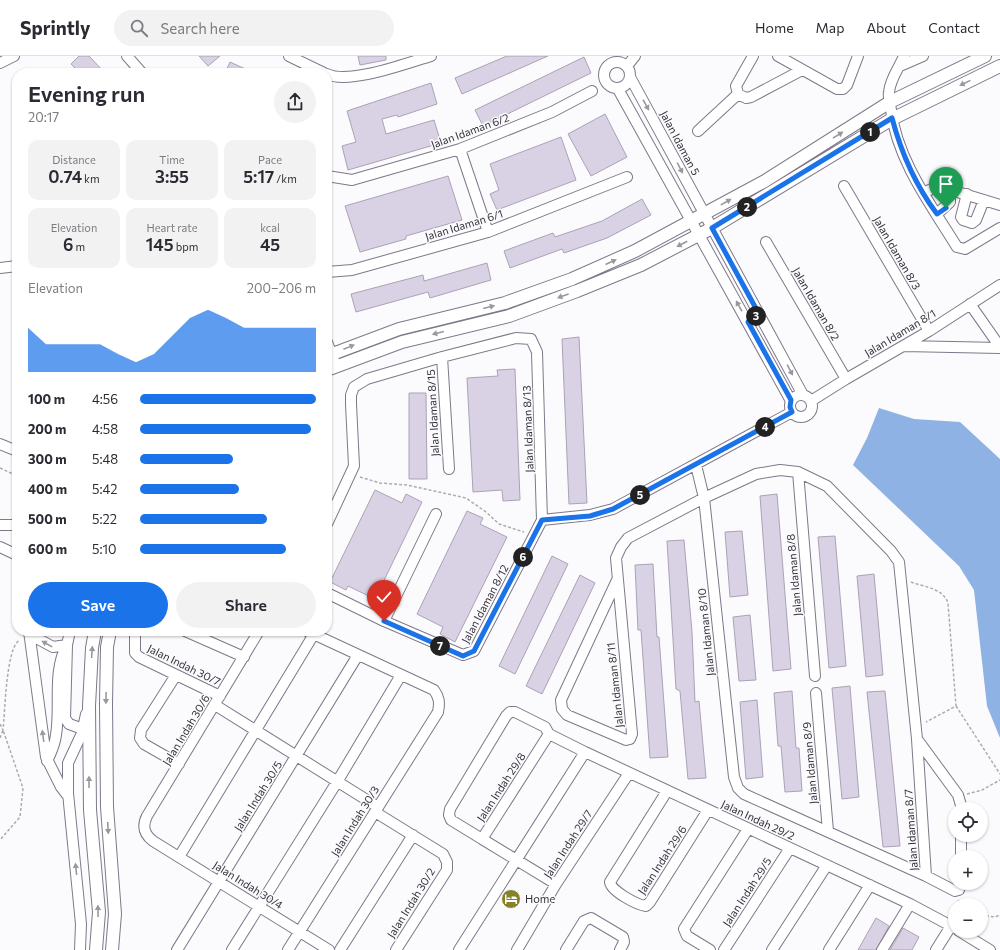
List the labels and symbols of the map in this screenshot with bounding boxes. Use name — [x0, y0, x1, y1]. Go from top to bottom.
one-way arrow — [959, 80, 971, 86]
one-way arrow — [642, 99, 649, 111]
street label: Jalan Idaman 5 — [657, 108, 703, 178]
street label: Jalan Idaman 6/2 — [429, 110, 511, 152]
pin: 1 — [860, 122, 880, 142]
one-way arrow — [833, 131, 843, 139]
one-way arrow — [676, 162, 683, 173]
pin — [929, 167, 963, 208]
pin: 2 — [737, 197, 757, 217]
one-way arrow — [720, 198, 732, 205]
street label: Jalan Idaman 6/1 — [423, 206, 505, 244]
street label: Jalan Idaman 8/3 — [870, 214, 924, 292]
one-way arrow — [676, 241, 688, 247]
one-way arrow — [606, 259, 617, 265]
street label: Jalan Idaman 8/2 — [789, 265, 843, 343]
one-way arrow — [557, 294, 569, 300]
one-way arrow — [735, 300, 742, 312]
one-way arrow — [483, 303, 496, 309]
pin: 3 — [746, 306, 766, 326]
street label: Jalan Idaman 8/1 — [862, 306, 938, 360]
one-way arrow — [432, 331, 445, 337]
one-way arrow — [343, 344, 354, 350]
one-way arrow — [787, 364, 793, 376]
street label: Jalan Idaman 8/15 — [424, 369, 442, 457]
street label: Jalan Idaman 8/13 — [519, 385, 537, 473]
pin: 4 — [755, 417, 775, 437]
pin: 5 — [630, 485, 650, 505]
street label: Jalan Idaman 8/8 — [783, 533, 805, 617]
pin: 6 — [513, 547, 533, 567]
street label: Jalan Idaman 8/12 — [458, 562, 512, 646]
pin — [367, 580, 401, 621]
street label: Jalan Idaman 8/10 — [694, 587, 718, 677]
pin: 7 — [430, 636, 450, 656]
one-way arrow — [41, 641, 53, 647]
street label: Jalan Indah 30/7 — [145, 641, 223, 689]
street label: Jalan Idaman 8/11 — [604, 642, 626, 728]
one-way arrow — [89, 646, 96, 658]
one-way arrow — [103, 692, 109, 705]
street label: Jalan Indah 30/6 — [159, 692, 213, 768]
street label: Jalan Idaman 8/9 — [799, 721, 821, 805]
one-way arrow — [40, 730, 46, 742]
street label: Jalan Indah 29/8 — [473, 750, 529, 824]
street label: Jalan Indah 30/5 — [231, 758, 285, 834]
one-way arrow — [86, 776, 93, 788]
street label: Jalan Indah 30/3 — [328, 783, 382, 859]
street label: Jalan Idaman 8/7 — [901, 788, 921, 871]
street label: Jalan Indah 29/2 — [719, 797, 797, 843]
street label: Jalan Indah 29/7 — [541, 807, 595, 881]
one-way arrow — [105, 822, 112, 834]
street label: Jalan Indah 29/6 — [634, 823, 690, 897]
street label: Jalan Indah 29/5 — [719, 855, 775, 929]
street label: Jalan Indah 30/4 — [211, 858, 286, 912]
one-way arrow — [72, 863, 79, 875]
street label: Jalan Indah 30/2 — [384, 865, 438, 941]
hotel icon: Home — [500, 888, 522, 910]
place label: Home — [525, 892, 555, 905]
one-way arrow — [95, 905, 102, 917]

